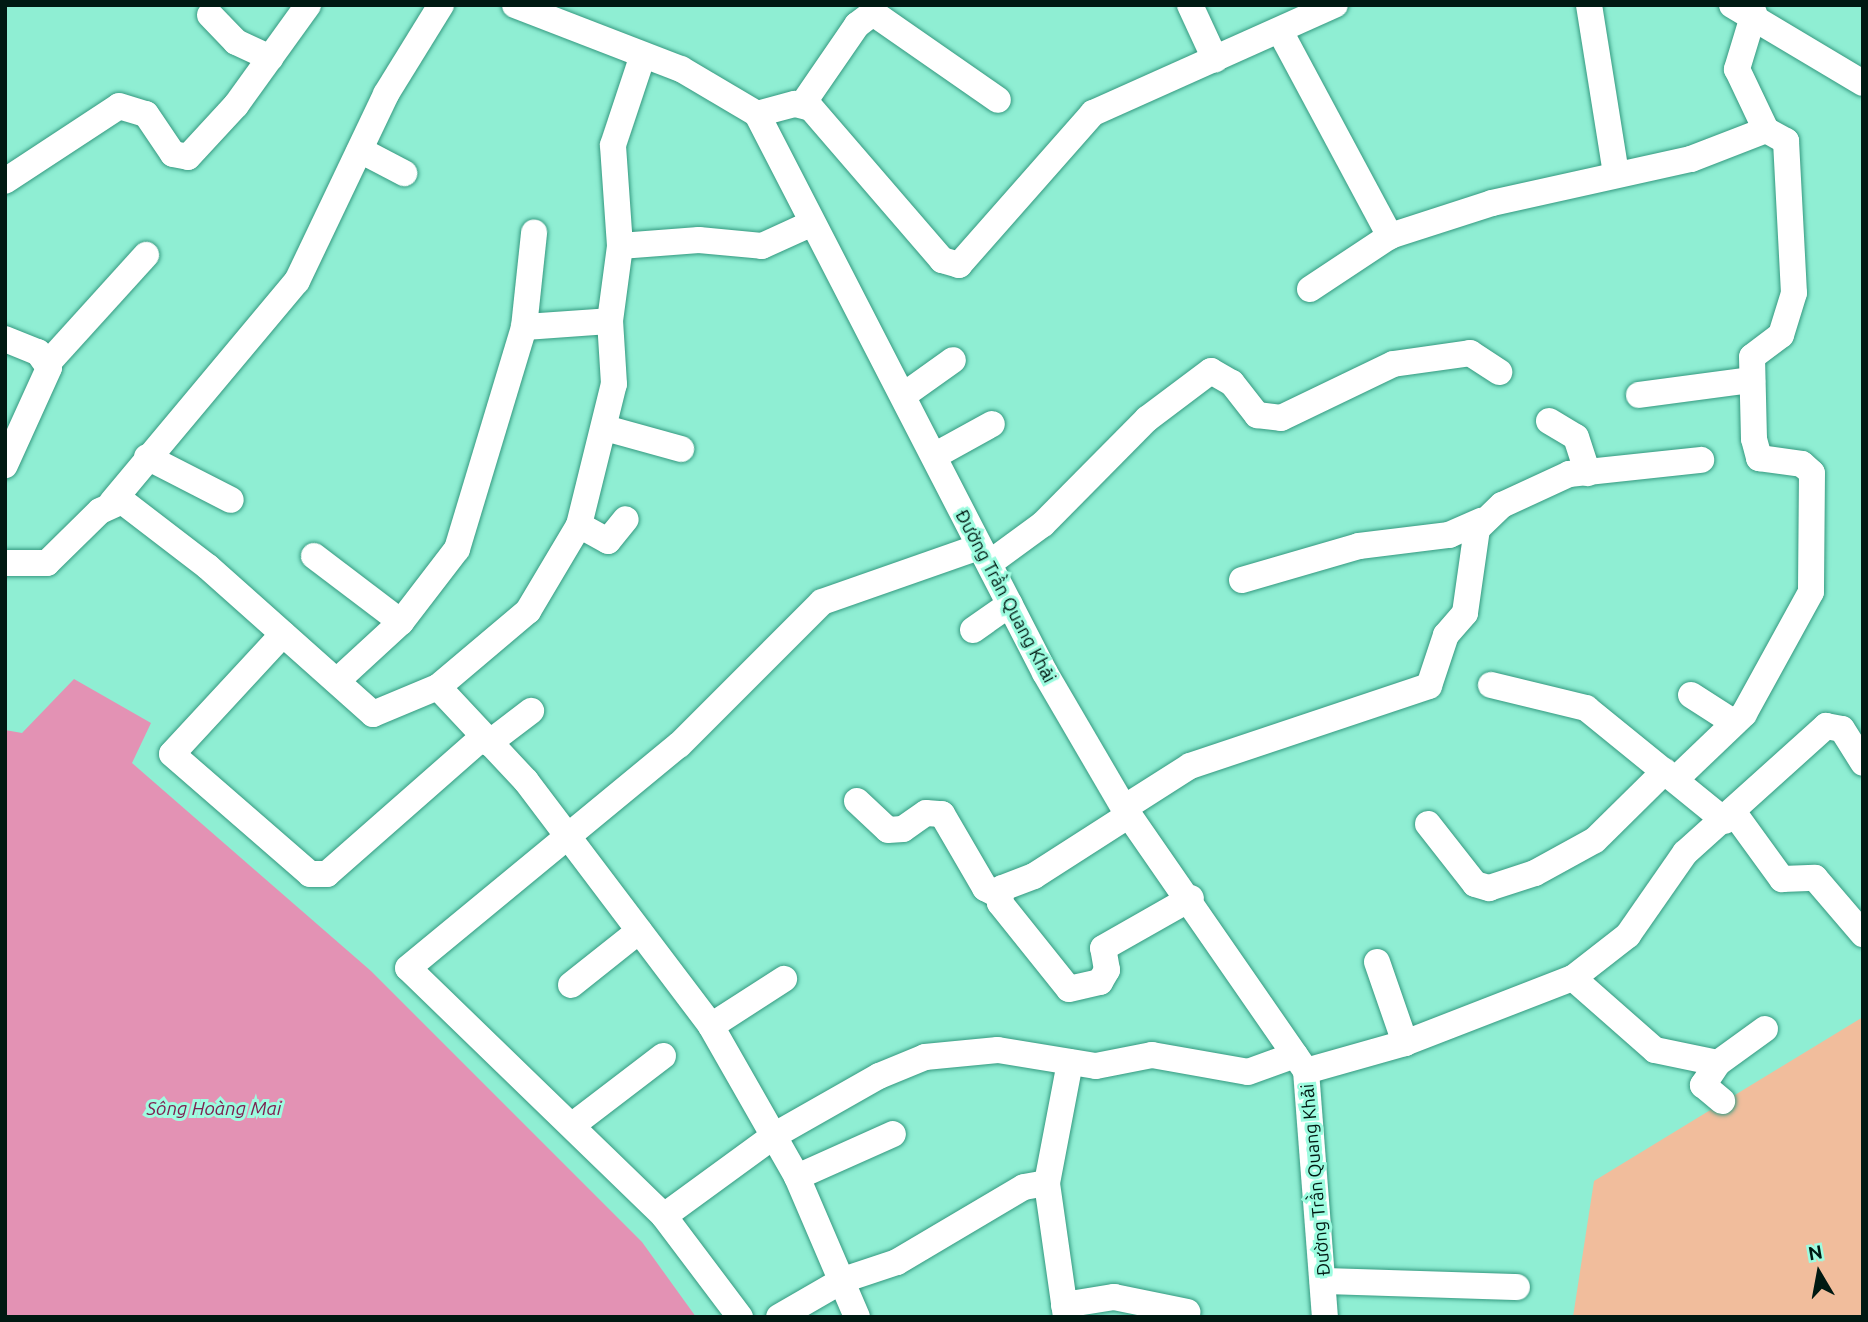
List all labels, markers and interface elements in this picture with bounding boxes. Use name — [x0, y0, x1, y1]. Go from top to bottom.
street label: Đường Trần Quang Khải — [951, 506, 1061, 686]
street label: Đường Trần Quang Khải — [1296, 1083, 1334, 1277]
water label: Sông Hoàng Mai — [147, 1098, 281, 1120]
north arrow — [1784, 1238, 1854, 1308]
text: N — [1806, 1240, 1824, 1264]

